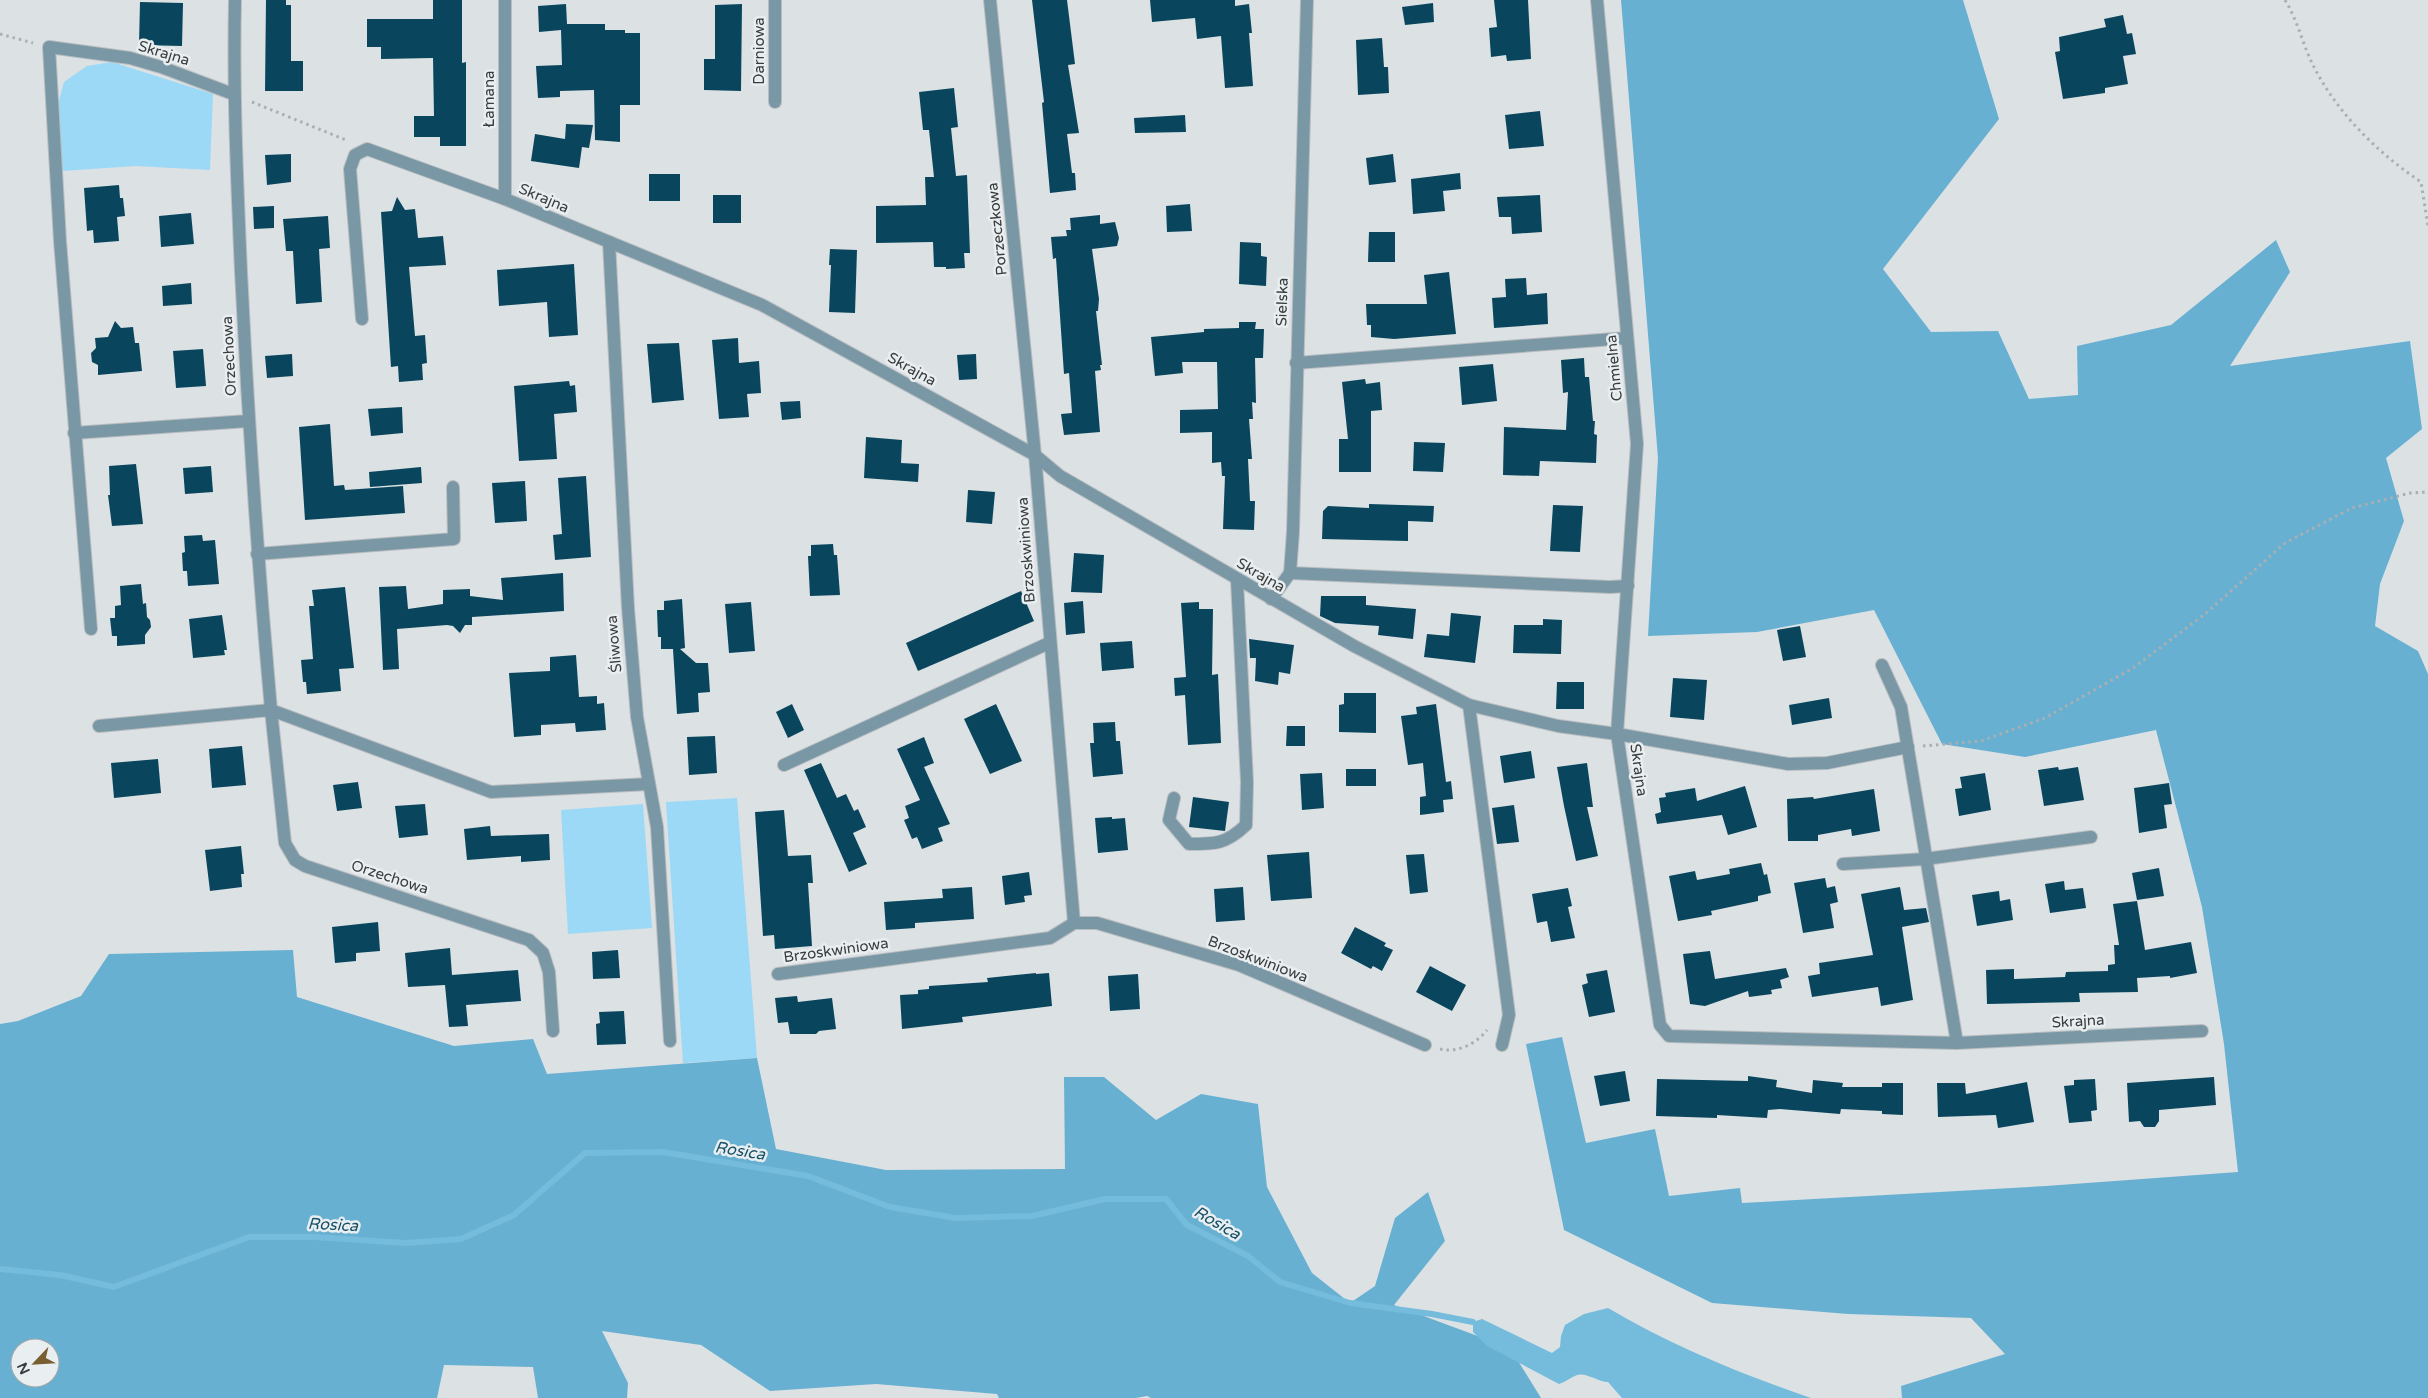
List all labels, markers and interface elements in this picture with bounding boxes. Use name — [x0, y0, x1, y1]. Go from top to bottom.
street label: Darniowa — [750, 17, 768, 85]
street label: Skrajna — [136, 37, 192, 69]
street label: Łamana — [480, 71, 498, 127]
street label: Skrajna — [516, 179, 572, 217]
street label: Porzeczkowa — [983, 182, 1011, 276]
street label: Sielska — [1272, 277, 1292, 327]
street label: Orzechowa — [218, 316, 240, 396]
street label: Chmielna — [1602, 334, 1626, 402]
street label: Skrajna — [885, 348, 939, 390]
street label: Brzoskwiniowa — [1013, 497, 1039, 603]
street label: Skrajna — [1234, 554, 1288, 596]
street label: Śliwowa — [603, 615, 625, 673]
street label: Skrajna — [1626, 743, 1652, 797]
street label: Orzechowa — [349, 856, 431, 898]
street label: Brzoskwiniowa — [1205, 932, 1311, 986]
street label: Brzoskwiniowa — [782, 934, 890, 966]
street label: Skrajna — [2051, 1011, 2105, 1031]
water label: Rosica — [714, 1137, 767, 1165]
water label: Rosica — [1190, 1202, 1245, 1245]
water label: Rosica — [307, 1214, 360, 1236]
north arrow — [10, 1338, 60, 1388]
text: N — [14, 1360, 34, 1377]

